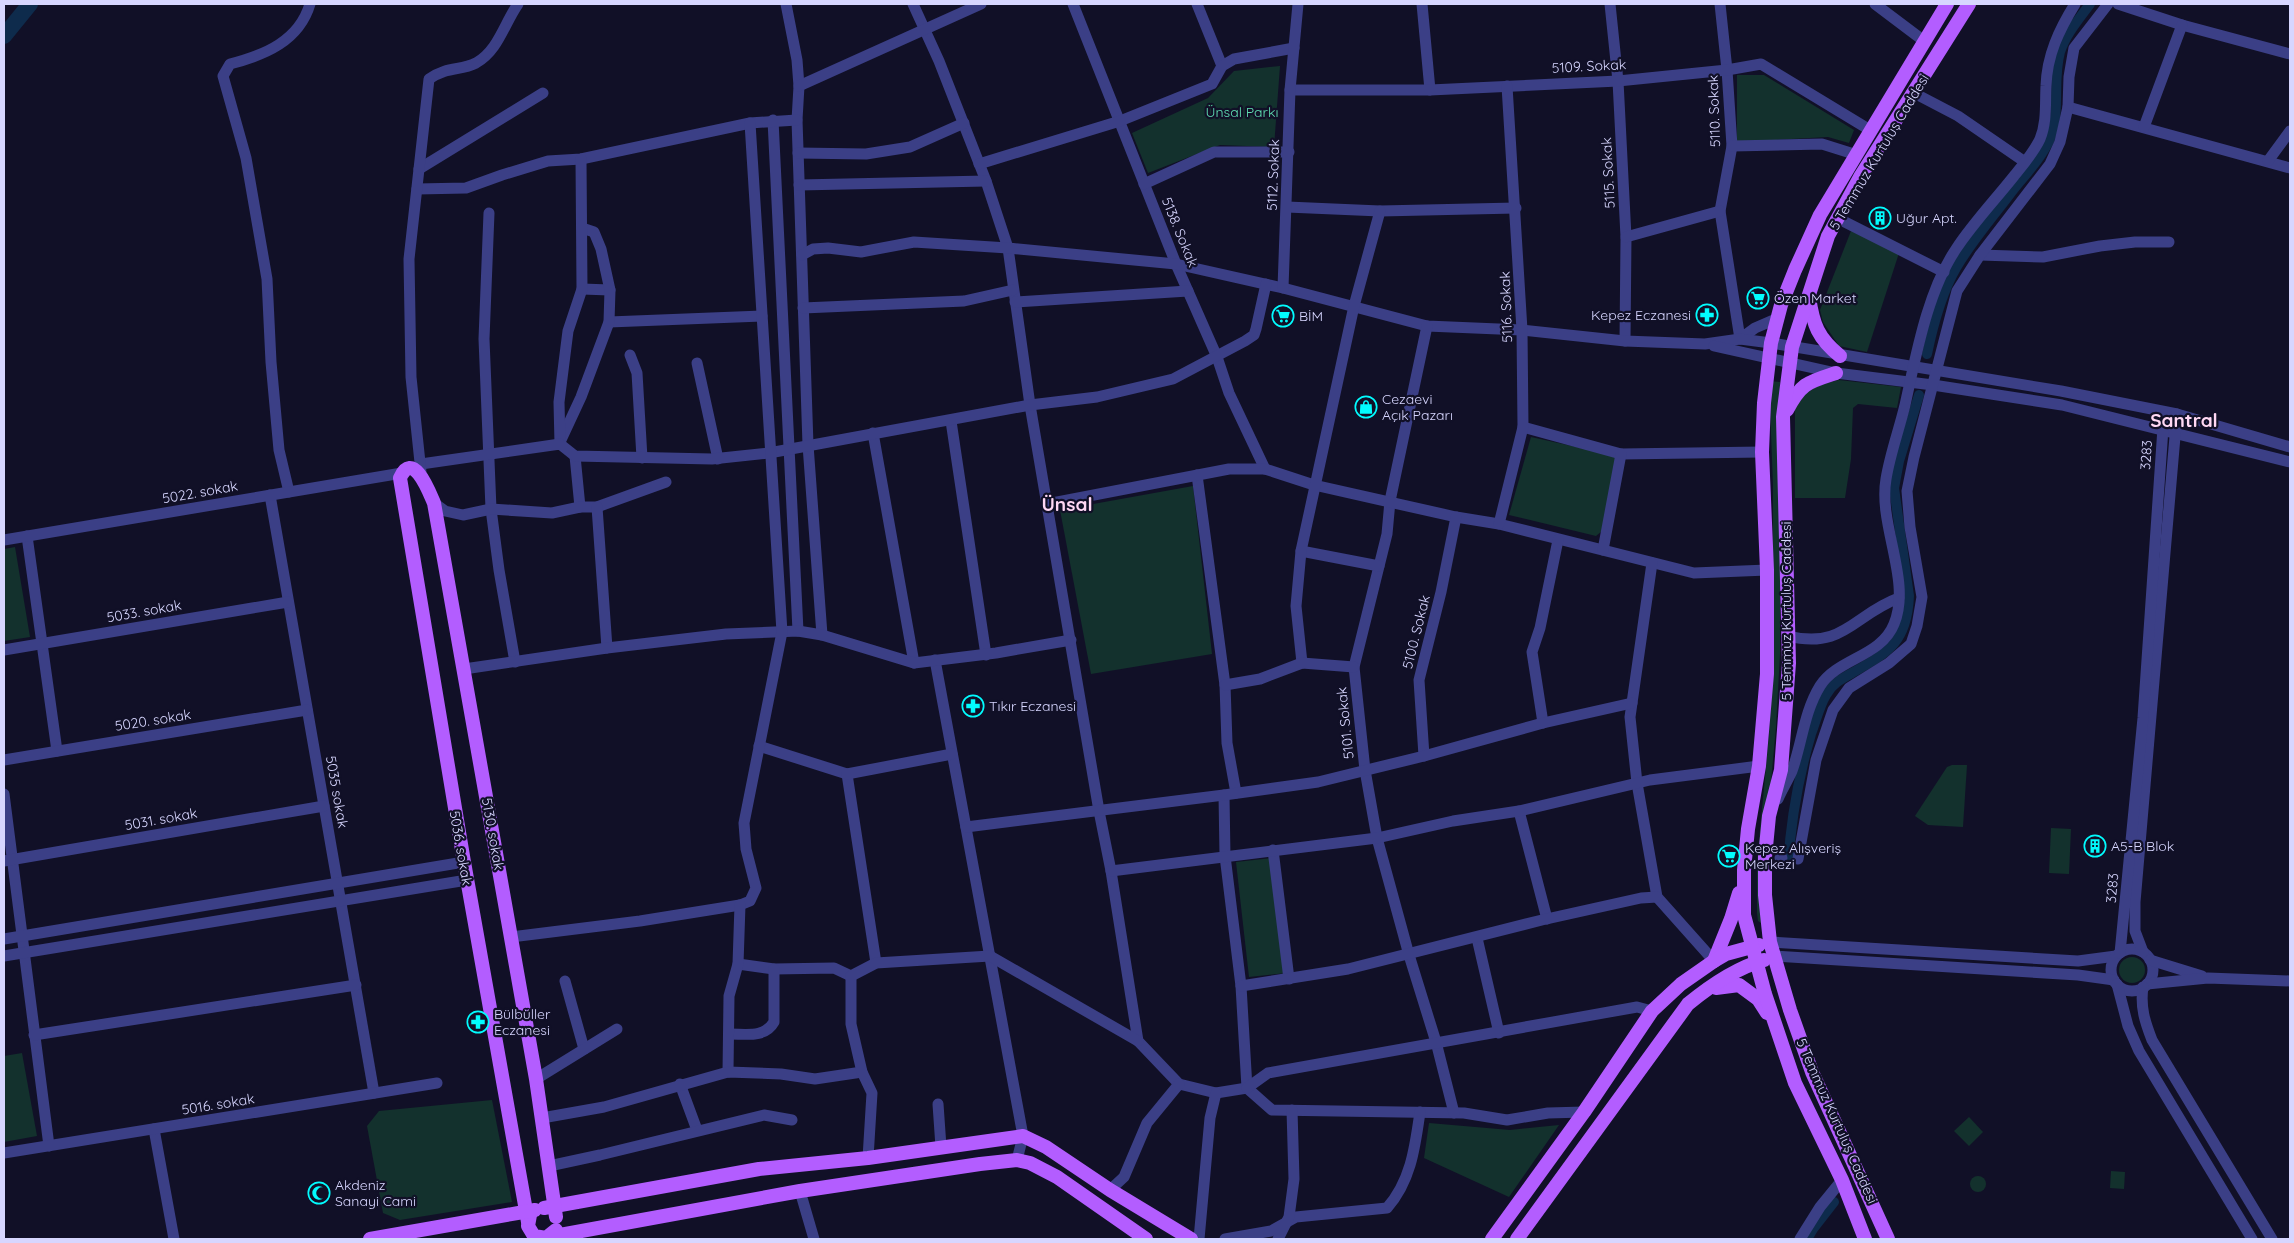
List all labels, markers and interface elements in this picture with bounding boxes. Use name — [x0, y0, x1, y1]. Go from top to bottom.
street label: 5109. Sokak — [1551, 55, 1627, 77]
street label: 5 Temmuz Kurtuluş Caddesi — [1825, 71, 1933, 233]
street label: 5110. Sokak — [1704, 74, 1724, 148]
park label: Ünsal Parkı — [1206, 103, 1278, 121]
street label: 5115. Sokak — [1597, 137, 1619, 209]
street label: 5112. Sokak — [1263, 139, 1283, 211]
street label: 5138. Sokak — [1158, 194, 1202, 270]
building icon: Uğur Apt. — [1868, 206, 1892, 230]
place label: Uğur Apt. — [1896, 209, 1957, 227]
street label: 5116. Sokak — [1496, 271, 1516, 343]
supermarket icon: Özen Market — [1746, 286, 1770, 310]
place label: Özen Market — [1774, 289, 1857, 307]
pharmacy icon: Kepez Eczanesi — [1695, 303, 1719, 327]
supermarket icon: BİM — [1271, 304, 1295, 328]
place label: Kepez Eczanesi — [1591, 306, 1691, 324]
place label: BİM — [1299, 307, 1323, 325]
place label: Cezaevi Açık Pazarı — [1382, 390, 1453, 424]
shop icon: Cezaevi Açık Pazarı — [1354, 395, 1378, 419]
district label: Santral — [2150, 408, 2218, 432]
street label: 3283 — [2136, 439, 2156, 471]
street label: 5022. sokak — [161, 477, 239, 507]
district label: Ünsal — [1041, 492, 1093, 516]
street label: 5 Temmuz Kurtuluş Caddesi — [1777, 521, 1795, 701]
street label: 5100. Sokak — [1398, 593, 1434, 671]
street label: 5033. sokak — [105, 596, 183, 626]
street label: 5101. Sokak — [1332, 686, 1358, 760]
pharmacy icon: Tıkır Eczanesi — [961, 694, 985, 718]
place label: Tıkır Eczanesi — [989, 697, 1076, 715]
street label: 5020. sokak — [114, 705, 192, 735]
street label: 5035 sokak — [322, 754, 352, 830]
street label: 5130. sokak — [478, 796, 508, 872]
street label: 5031. sokak — [123, 804, 199, 834]
street label: 5036. sokak — [446, 809, 476, 887]
building icon: A5-B Blok — [2083, 834, 2107, 858]
place label: A5-B Blok — [2111, 837, 2174, 855]
place label: Kepez Alışveriş Merkezi — [1745, 839, 1841, 873]
supermarket icon: Kepez Alışveriş Merkezi — [1717, 844, 1741, 868]
street label: 3283 — [2102, 872, 2122, 904]
place label: Bülbüller Eczanesi — [494, 1005, 551, 1039]
pharmacy icon: Bülbüller Eczanesi — [466, 1010, 490, 1034]
street label: 5 Temmuz Kurtuluş Caddesi — [1792, 1036, 1882, 1206]
street label: 5016. sokak — [180, 1089, 256, 1119]
place label: Akdeniz Sanayi Cami — [335, 1176, 416, 1210]
mosque icon: Akdeniz Sanayi Cami — [307, 1181, 331, 1205]

